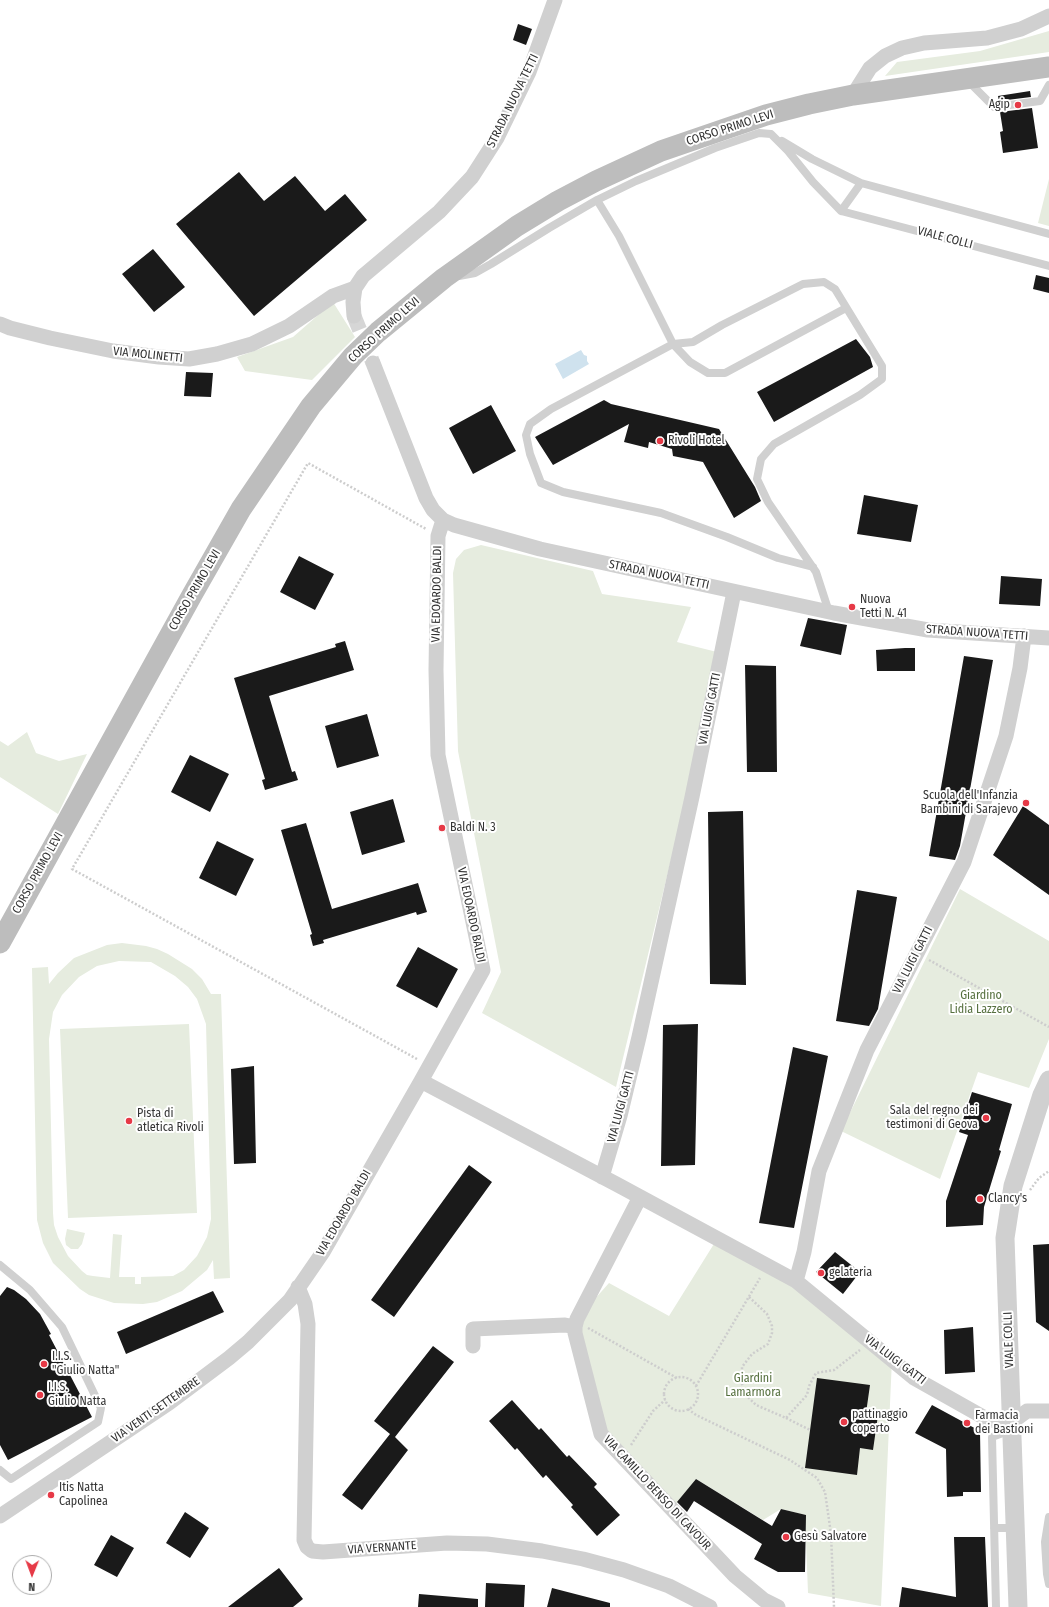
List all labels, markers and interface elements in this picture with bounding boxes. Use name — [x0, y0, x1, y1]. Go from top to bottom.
street label: STRADA NUOVA TETTI — [484, 52, 542, 150]
place label: Agip — [989, 98, 1010, 112]
marker: Agip — [1013, 100, 1023, 110]
street label: CORSO PRIMO LEVI — [684, 107, 776, 149]
street label: VIALE COLLI — [916, 224, 974, 252]
street label: CORSO PRIMO LEVI — [345, 294, 423, 366]
street label: VIA MOLINETTI — [112, 344, 184, 366]
place label: Rivoli Hotel — [668, 434, 725, 448]
marker: Rivoli Hotel — [655, 436, 665, 446]
street label: VIA EDOARDO BALDI — [429, 545, 445, 643]
street label: CORSO PRIMO LEVI — [166, 547, 224, 633]
street label: STRADA NUOVA TETTI — [607, 557, 711, 593]
place label: Nuova Tetti N. 41 — [860, 593, 907, 621]
marker: Nuova Tetti N. 41 — [847, 602, 857, 612]
street label: STRADA NUOVA TETTI — [925, 622, 1029, 644]
street label: VIA LUIGI GATTI — [696, 672, 724, 746]
place label: Scuola dell'Infanzia Bambini di Sarajevo — [921, 789, 1018, 817]
marker: Scuola dell'Infanzia Bambini di Sarajevo — [1021, 798, 1031, 808]
place label: Baldi N. 3 — [450, 821, 496, 835]
marker: Baldi N. 3 — [437, 823, 447, 833]
street label: CORSO PRIMO LEVI — [10, 830, 66, 916]
street label: VIA EDOARDO BALDI — [454, 866, 488, 964]
street label: VIA LUIGI GATTI — [890, 924, 936, 996]
park label: Giardino Lidia Lazzero — [949, 989, 1013, 1017]
street label: VIA LUIGI GATTI — [605, 1070, 637, 1144]
place label: Sala del regno dei testimoni di Geova — [886, 1104, 978, 1132]
place label: Pista di atletica Rivoli — [137, 1107, 204, 1135]
marker: Sala del regno dei testimoni di Geova — [981, 1113, 991, 1123]
marker: Pista di atletica Rivoli — [124, 1116, 134, 1126]
street label: VIA EDOARDO BALDI — [314, 1167, 374, 1259]
place label: Clancy's — [988, 1192, 1027, 1206]
marker: Clancy's — [975, 1194, 985, 1204]
place label: gelateria — [829, 1266, 872, 1280]
marker: gelateria — [816, 1268, 826, 1278]
street label: VIALE COLLI — [1001, 1312, 1017, 1368]
street label: VIA LUIGI GATTI — [861, 1332, 929, 1388]
place label: I.I.S. "Giulio Natta" — [52, 1350, 119, 1378]
marker: I.I.S. "Giulio Natta" — [39, 1359, 49, 1369]
park label: Giardini Lamarmora — [725, 1372, 781, 1400]
street label: VIA VENTI SETTEMBRE — [109, 1374, 203, 1446]
place label: I.I.S. Giulio Natta — [48, 1381, 106, 1409]
marker: I.I.S. Giulio Natta — [35, 1390, 45, 1400]
place label: pattinaggio coperto — [852, 1408, 908, 1436]
place label: Farmacia dei Bastioni — [975, 1409, 1033, 1437]
marker: pattinaggio coperto — [839, 1417, 849, 1427]
marker: Farmacia dei Bastioni — [962, 1418, 972, 1428]
street label: VIA CAMILLO BENSO DI CAVOUR — [600, 1433, 714, 1553]
place label: Itis Natta Capolinea — [59, 1481, 108, 1509]
marker: Itis Natta Capolinea — [46, 1490, 56, 1500]
place label: Gesù Salvatore — [794, 1530, 867, 1544]
marker: Gesù Salvatore — [781, 1532, 791, 1542]
street label: VIA VERNANTE — [347, 1538, 417, 1558]
north arrow — [12, 1555, 52, 1595]
text: N — [28, 1580, 35, 1593]

